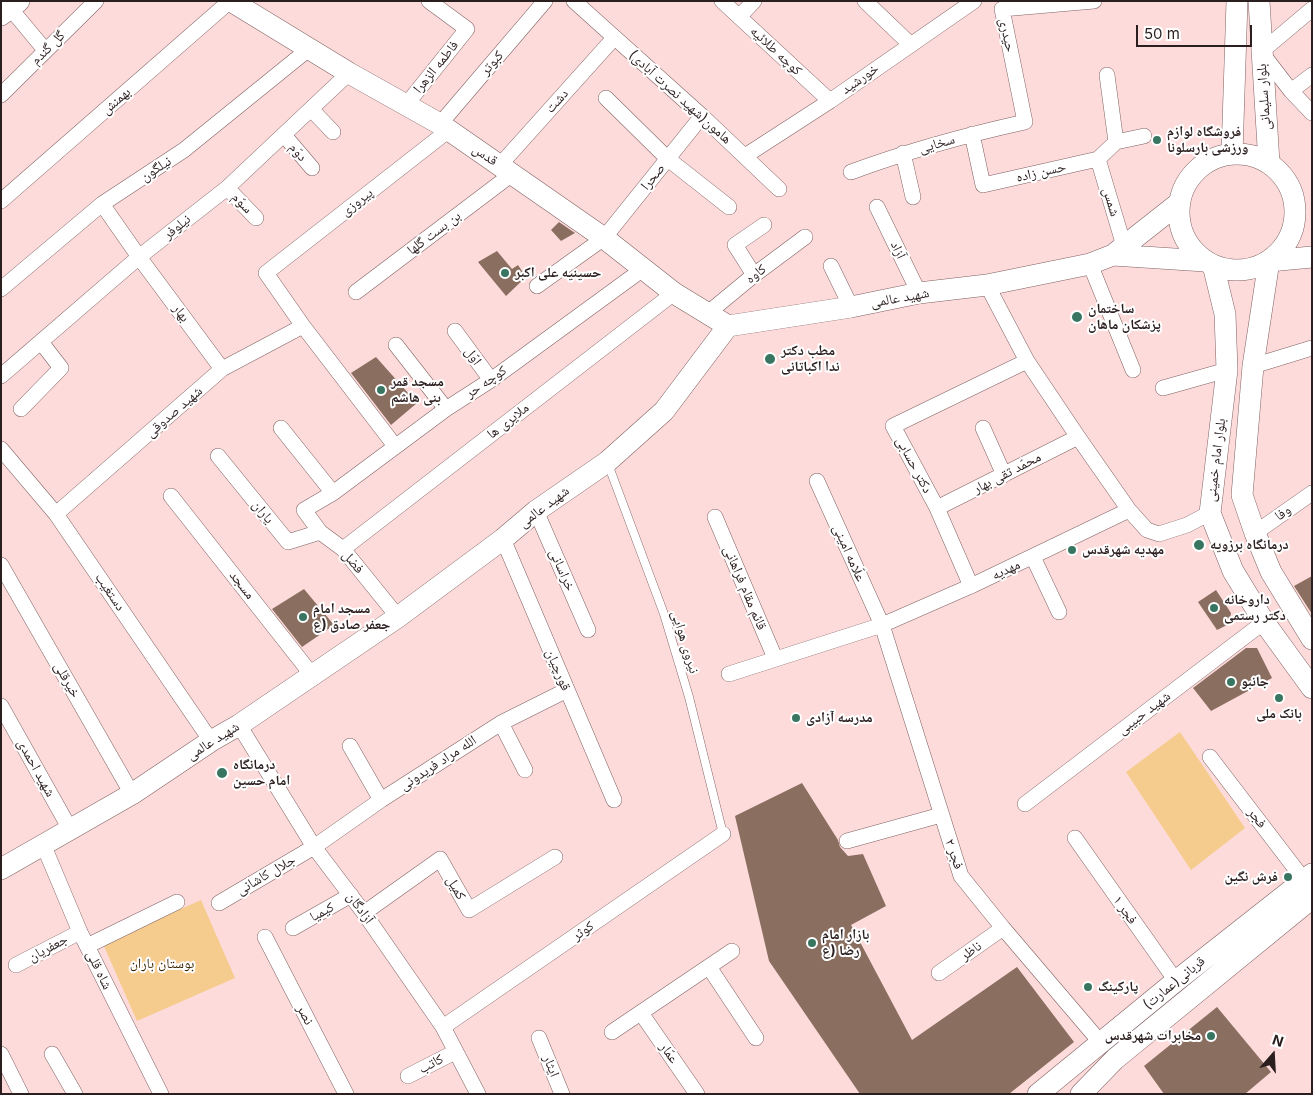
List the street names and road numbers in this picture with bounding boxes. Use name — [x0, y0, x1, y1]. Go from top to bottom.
street label: حیدری — [995, 16, 1019, 54]
street label: کوچه طلائیه — [747, 23, 805, 79]
street label: گل گندم — [27, 27, 69, 69]
street label: فاطمه الزهرا — [410, 37, 462, 97]
street label: (شهید نصرت آبادی)هامون — [625, 46, 735, 148]
street label: کبوتر — [477, 47, 507, 79]
street label: خورشید — [838, 60, 882, 98]
street label: بلوار سلیمانی — [1253, 63, 1275, 131]
street label: بهمنش — [98, 84, 134, 118]
street label: دشت — [542, 86, 572, 116]
street label: سخایی — [917, 131, 957, 157]
street label: دوّم — [285, 139, 311, 165]
street label: قدس — [469, 141, 501, 169]
street label: نیلگون — [137, 153, 175, 185]
street label: حسن زاده — [1014, 158, 1068, 186]
street label: صحرا — [637, 160, 669, 194]
street label: پیروزی — [338, 184, 376, 220]
street label: شمس — [1099, 186, 1123, 218]
street label: سوّم — [228, 189, 256, 217]
street label: بن بست گلها — [404, 207, 464, 259]
street label: نیلوفر — [160, 211, 194, 243]
street label: آزاد — [887, 238, 909, 262]
street label: کاوه — [742, 261, 770, 287]
street label: شهید عالمی — [869, 285, 931, 311]
street label: بهار — [169, 301, 193, 325]
street label: اوّل — [461, 344, 485, 368]
street label: کوچه حر — [462, 362, 510, 402]
street label: شهید صدوقی — [142, 383, 206, 441]
street label: ملایری ها — [484, 399, 532, 443]
street label: بلوار امام خمینی — [1203, 417, 1229, 503]
street label: دکتر حسابی — [892, 434, 936, 496]
street label: محمّد تقی بهار — [970, 449, 1044, 497]
street label: شهید عالمی — [515, 482, 573, 532]
street label: یاران — [249, 497, 277, 527]
street label: وفا — [1272, 502, 1294, 524]
street label: علّامه امینی — [829, 522, 869, 584]
street label: قائم مقام فراهانی — [720, 543, 770, 633]
street label: خراسانی — [545, 546, 579, 594]
street label: فضل — [339, 547, 367, 577]
street label: مهدیه — [989, 556, 1023, 584]
street label: مسجد — [226, 567, 258, 603]
street label: دستغیب — [91, 570, 129, 614]
street label: نیروی هوایی — [667, 608, 703, 676]
street label: قورچیان — [542, 647, 574, 693]
street label: خیرقلی — [50, 659, 84, 701]
street label: شهید حبیبی — [1114, 688, 1174, 738]
street label: شهید عالمی — [183, 718, 243, 764]
street label: الله مراد فریدونی — [396, 732, 480, 794]
street label: شهید احمدی — [13, 736, 59, 800]
street label: فجر — [1244, 805, 1270, 831]
street label: فجر ۲ — [941, 837, 967, 871]
street label: جلال کاشانی — [234, 851, 298, 899]
street label: کمیل — [443, 873, 469, 903]
street label: آزادگان — [343, 889, 377, 927]
street label: فجر ۱ — [1109, 892, 1141, 928]
street label: کیمیا — [307, 899, 337, 925]
street label: کوثر — [569, 918, 597, 944]
street label: جعفریان — [25, 931, 71, 965]
street label: ناظر — [957, 938, 985, 964]
street label: شاه قلی — [82, 948, 116, 992]
street label: (عمارت)قربانی — [1139, 953, 1209, 1013]
street label: نصر — [293, 1002, 317, 1028]
street label: عمّار — [656, 1039, 682, 1067]
street label: کاتب — [416, 1051, 446, 1077]
street label: ایثار — [539, 1053, 563, 1079]

